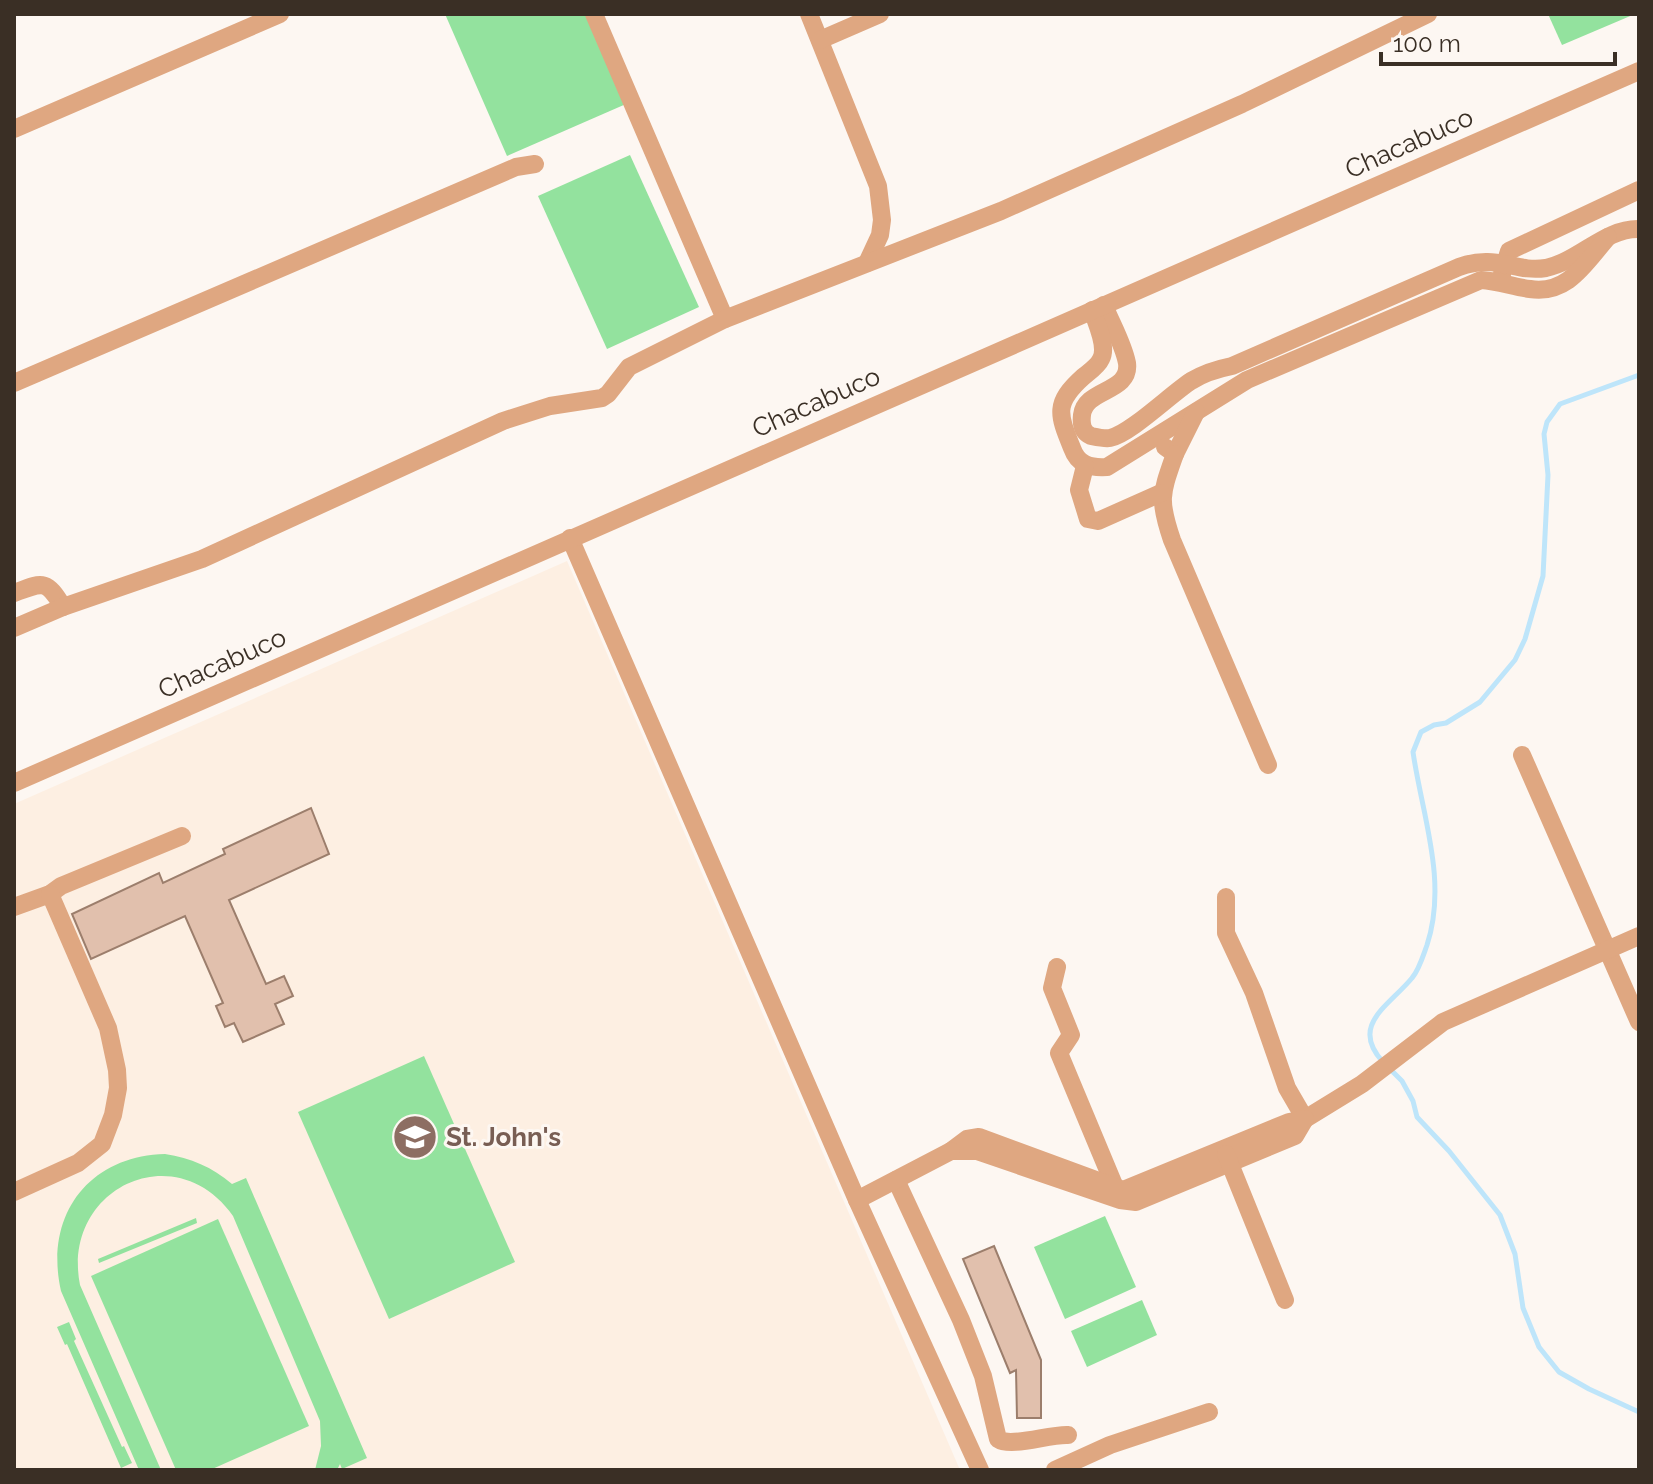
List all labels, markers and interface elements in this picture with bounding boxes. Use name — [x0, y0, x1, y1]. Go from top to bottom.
scale bar — [1381, 16, 1615, 66]
text: 100 m — [1393, 29, 1461, 58]
street label: Chacabuco — [1340, 101, 1478, 185]
street label: Chacabuco — [747, 360, 885, 444]
street label: Chacabuco — [153, 621, 291, 705]
school or university icon: St. John's — [391, 1113, 439, 1161]
place label: St. John's — [446, 1122, 561, 1152]

